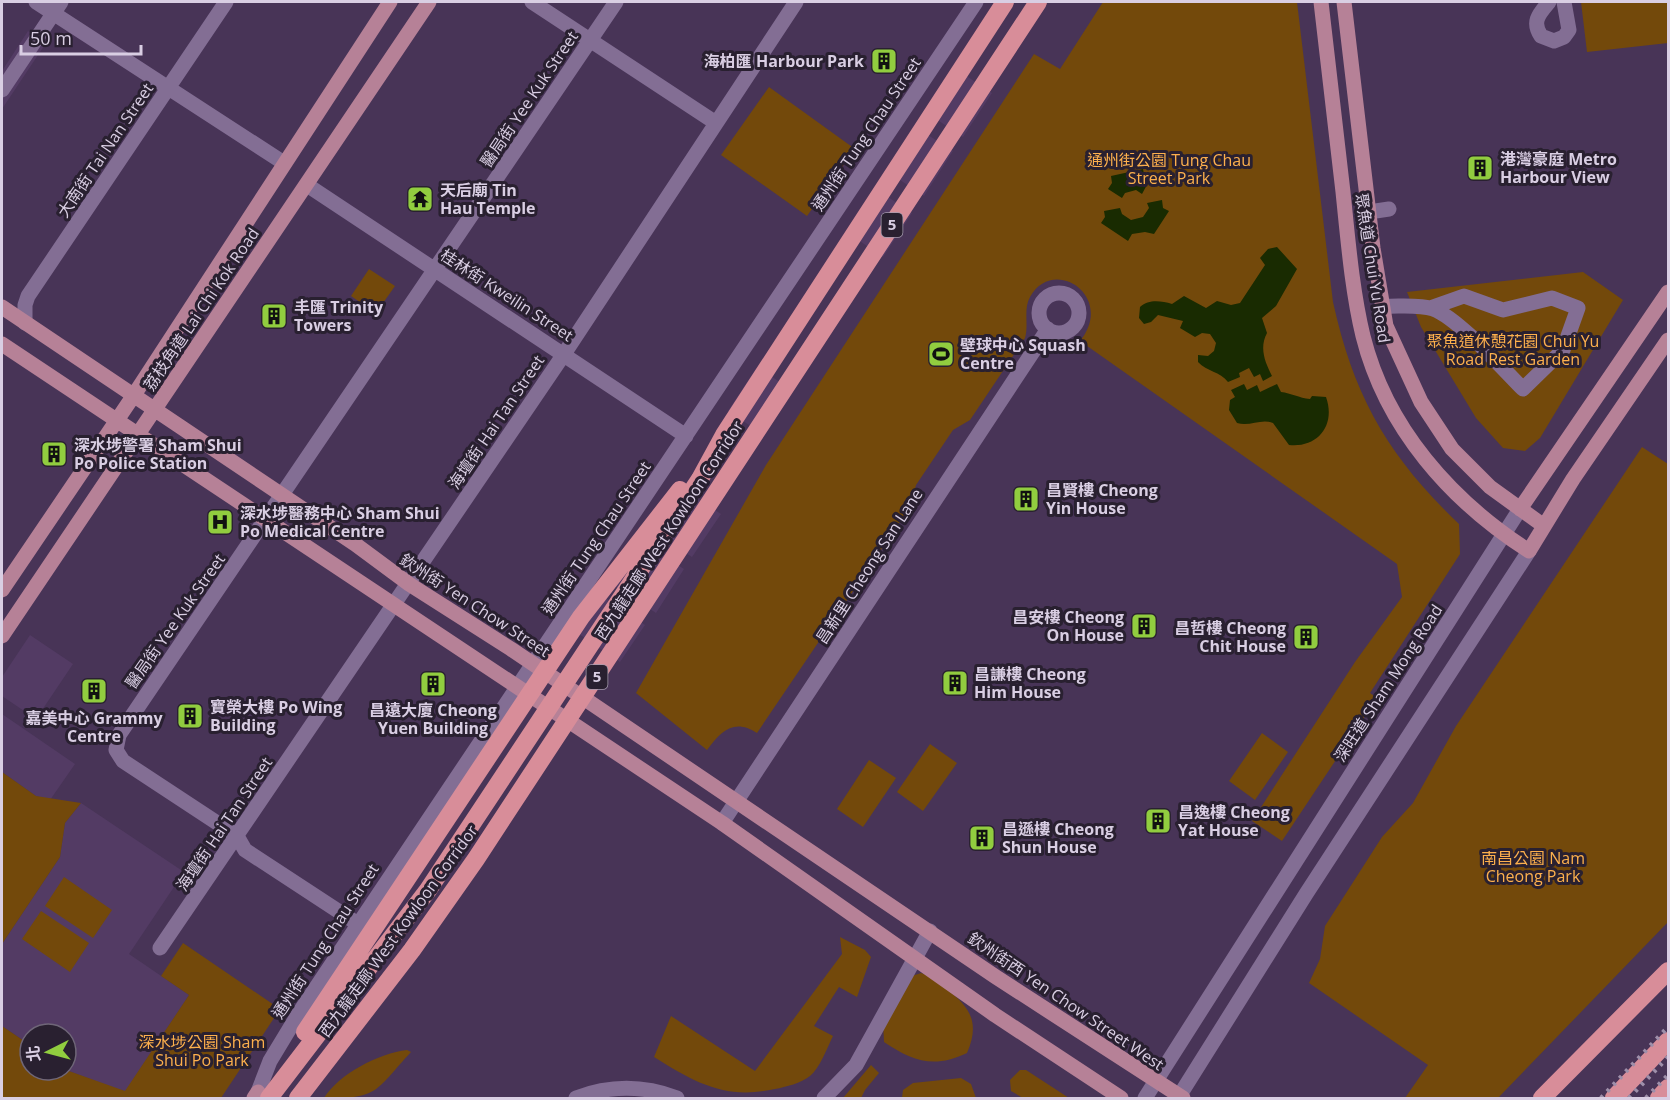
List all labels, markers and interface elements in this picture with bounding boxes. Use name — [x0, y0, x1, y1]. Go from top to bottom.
scale bar — [21, 18, 141, 56]
text: 50 m — [30, 26, 72, 50]
street label: 醫局街 Yee Kuk Street — [475, 26, 583, 172]
building icon: 海柏匯 Harbour Park — [869, 46, 899, 76]
place label: 海柏匯 Harbour Park — [704, 50, 864, 72]
street label: 通州街 Tung Chau Street — [806, 53, 926, 215]
street label: 大南街 Tai Nan Street — [52, 78, 158, 222]
place label: 港灣豪庭 Metro Harbour View — [1500, 148, 1617, 188]
park label: 通州街公園 Tung Chau Street Park — [1087, 149, 1251, 189]
building icon: 港灣豪庭 Metro Harbour View — [1465, 153, 1495, 183]
place label: 天后廟 Tin Hau Temple — [440, 179, 535, 219]
temple icon: 天后廟 Tin Hau Temple — [405, 184, 435, 214]
street label: 聚魚道 Chui Yu Road — [1350, 192, 1396, 344]
road number: 5 — [882, 213, 902, 237]
street label: 荔枝角道 Lai Chi Kok Road — [138, 223, 264, 395]
street label: 桂林街 Kweilin Street — [436, 244, 578, 346]
place label: 丰匯 Trinity Towers — [294, 296, 384, 336]
building icon: 丰匯 Trinity Towers — [259, 301, 289, 331]
park label: 聚魚道休憩花園 Chui Yu Road Rest Garden — [1427, 330, 1599, 370]
place label: 壁球中心 Squash Centre — [960, 334, 1086, 374]
sports icon: 壁球中心 Squash Centre — [926, 339, 956, 369]
street label: 海壇街 Hai Tan Street — [443, 350, 549, 493]
street label: 西九龍走廊 West Kowloon Corridor — [590, 416, 749, 644]
place label: 深水埗警署 Sham Shui Po Police Station — [74, 434, 242, 474]
building icon: 深水埗警署 Sham Shui Po Police Station — [39, 439, 69, 469]
street label: 通州街 Tung Chau Street — [536, 457, 656, 619]
place label: 昌賢樓 Cheong Yin House — [1046, 479, 1158, 519]
street label: 昌新里 Cheong San Lane — [810, 484, 928, 648]
building icon: 昌賢樓 Cheong Yin House — [1011, 484, 1041, 514]
place label: 深水埗醫務中心 Sham Shui Po Medical Centre — [240, 502, 440, 542]
hospital icon: 深水埗醫務中心 Sham Shui Po Medical Centre — [205, 507, 235, 537]
street label: 欽州街 Yen Chow Street — [396, 548, 555, 662]
street label: 醫局街 Yee Kuk Street — [120, 549, 230, 693]
street label: 深旺道 Sham Mong Road — [1329, 600, 1447, 766]
place label: 昌安樓 Cheong On House — [1012, 606, 1124, 646]
building icon: 昌安樓 Cheong On House — [1129, 611, 1159, 641]
place label: 昌哲樓 Cheong Chit House — [1174, 617, 1286, 657]
building icon: 昌哲樓 Cheong Chit House — [1291, 622, 1321, 652]
place label: 昌謙樓 Cheong Him House — [974, 663, 1086, 703]
road number: 5 — [586, 665, 608, 689]
building icon: 昌謙樓 Cheong Him House — [940, 668, 970, 698]
building icon: 昌遠大廈 Cheong Yuen Building — [418, 669, 448, 699]
building icon: 嘉美中心 Grammy Centre — [79, 676, 109, 706]
place label: 寶榮大樓 Po Wing Building — [210, 696, 342, 736]
place label: 昌遠大廈 Cheong Yuen Building — [369, 699, 497, 739]
building icon: 寶榮大樓 Po Wing Building — [175, 701, 205, 731]
place label: 嘉美中心 Grammy Centre — [25, 707, 163, 747]
street label: 海壇街 Hai Tan Street — [171, 752, 277, 895]
place label: 昌逸樓 Cheong Yat House — [1178, 801, 1290, 841]
building icon: 昌逸樓 Cheong Yat House — [1143, 806, 1173, 836]
place label: 昌遜樓 Cheong Shun House — [1002, 818, 1114, 858]
street label: 西九龍走廊 West Kowloon Corridor — [313, 820, 483, 1042]
building icon: 昌遜樓 Cheong Shun House — [967, 823, 997, 853]
park label: 南昌公園 Nam Cheong Park — [1481, 847, 1585, 887]
street label: 通州街 Tung Chau Street — [267, 859, 384, 1023]
street label: 欽州街西 Yen Chow Street West — [964, 927, 1169, 1075]
north arrow — [18, 1022, 78, 1082]
park label: 深水埗公園 Sham Shui Po Park — [139, 1031, 265, 1071]
text: 北 — [21, 1044, 45, 1063]

